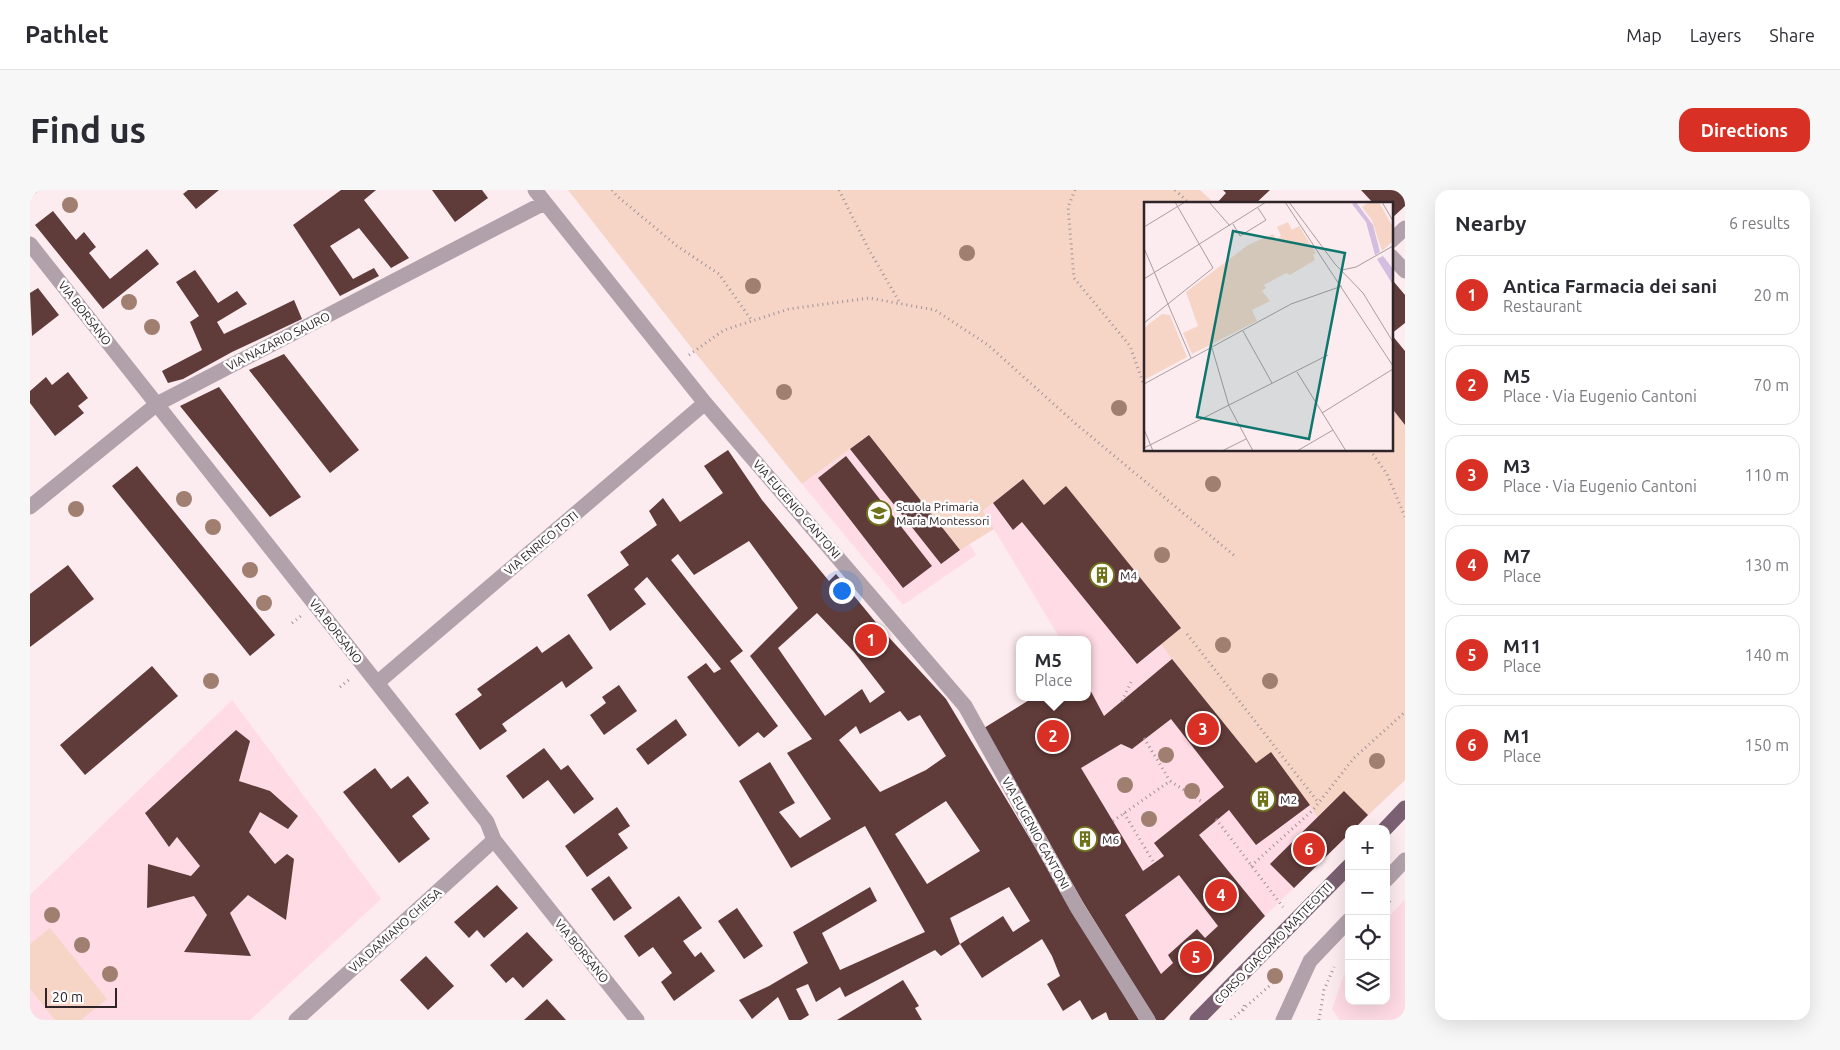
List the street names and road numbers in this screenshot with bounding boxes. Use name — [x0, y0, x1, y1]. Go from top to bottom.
street label: VIA BORSANO — [56, 278, 114, 348]
street label: VIA NAZARIO SAURO — [224, 309, 332, 373]
street label: VIA EUGENIO CANTONI — [751, 457, 843, 561]
street label: VIA ENRICO TOTI — [502, 509, 580, 577]
street label: VIA BORSANO — [307, 596, 365, 666]
street label: VIA EUGENIO CANTONI — [1000, 775, 1072, 891]
street label: CORSO GIACOMO MATTEOTTI — [1211, 880, 1335, 1006]
street label: VIA DAMIANO CHIESA — [346, 885, 444, 975]
street label: VIA BORSANO — [553, 917, 611, 985]

